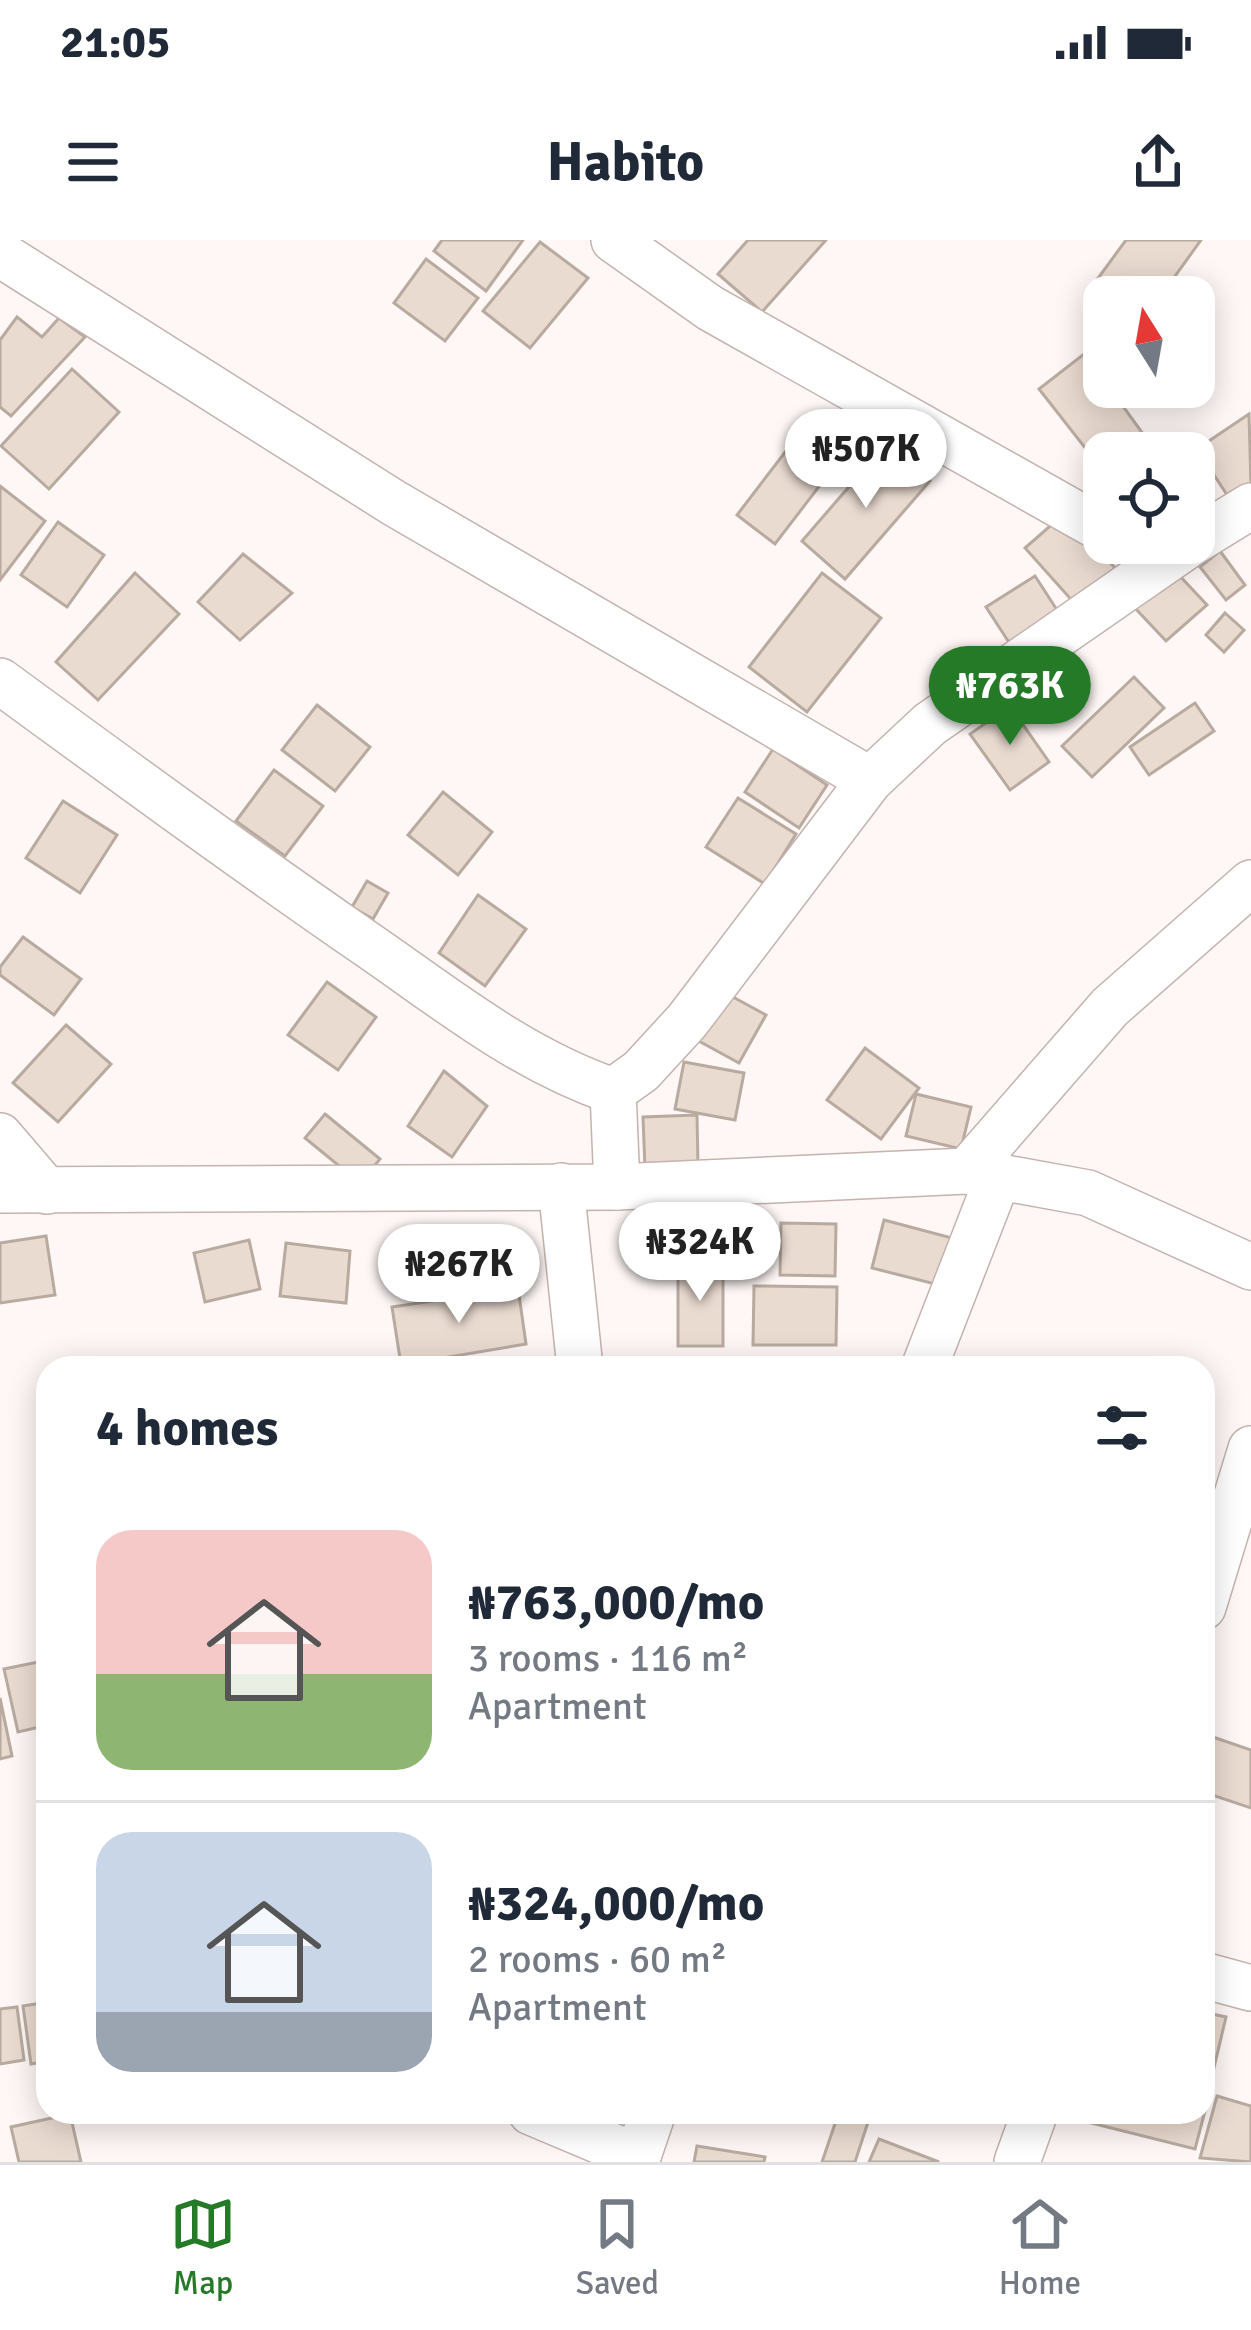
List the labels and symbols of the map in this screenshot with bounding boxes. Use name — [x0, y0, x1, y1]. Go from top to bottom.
north arrow — [1083, 276, 1215, 408]
pin: ₦507K — [782, 409, 950, 511]
pin: ₦763K — [926, 646, 1094, 748]
pin: ₦324K — [616, 1202, 784, 1304]
pin: ₦267K — [375, 1224, 543, 1326]

